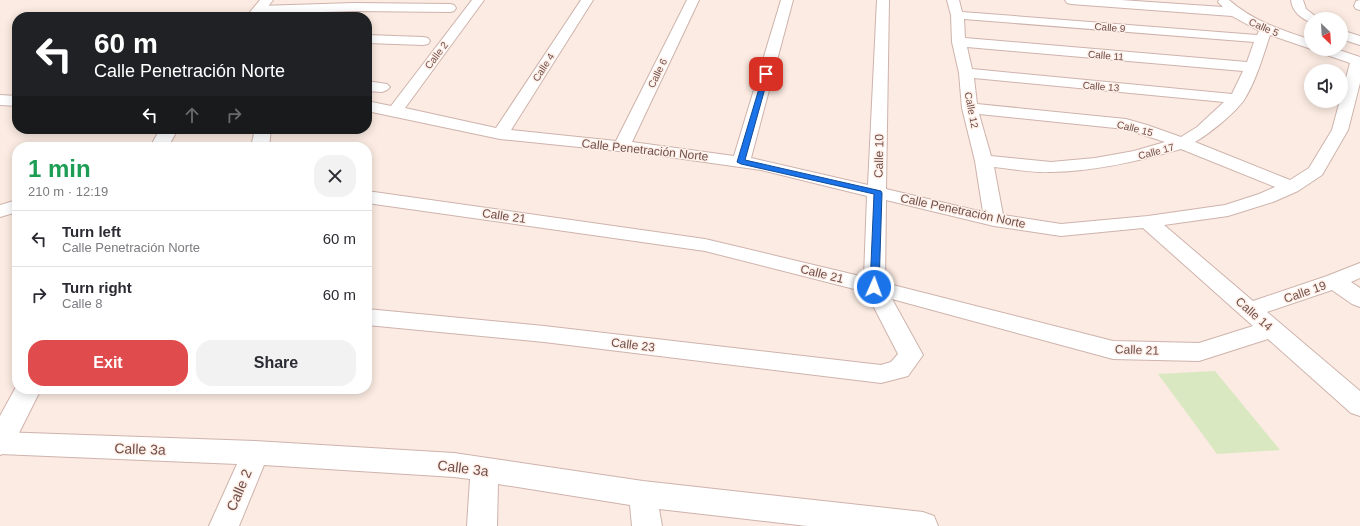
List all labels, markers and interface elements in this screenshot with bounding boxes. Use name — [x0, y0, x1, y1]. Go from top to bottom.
north arrow — [1304, 12, 1348, 56]
map controls — [1304, 12, 1348, 108]
street label: Calle 5 — [1247, 16, 1281, 39]
street label: Calle 9 — [1094, 21, 1126, 34]
icon: left — [28, 28, 80, 80]
text: 60 m — [94, 28, 158, 59]
street label: Calle 2 — [423, 39, 450, 71]
street label: Calle 11 — [1088, 48, 1125, 63]
street label: Calle 4 — [530, 51, 557, 83]
street label: Calle 6 — [646, 56, 669, 90]
pin — [749, 57, 783, 91]
text: Calle Penetración Norte — [94, 61, 285, 81]
icon: arrive — [755, 63, 777, 85]
button: sound — [1304, 64, 1348, 108]
street label: Calle 13 — [1082, 79, 1120, 94]
street label: Calle 12 — [963, 91, 980, 130]
icon: left — [139, 104, 161, 126]
icon: ahead — [181, 104, 203, 126]
icon: right — [223, 104, 245, 126]
street label: Calle 15 — [1116, 119, 1154, 138]
street label: Calle 10 — [872, 134, 886, 178]
street label: Calle Penetración Norte — [581, 136, 709, 164]
street label: Calle 17 — [1137, 141, 1176, 162]
text: 1 min — [28, 155, 91, 182]
button: close — [314, 155, 356, 197]
text: 210 m · 12:19 — [28, 184, 108, 199]
street label: Calle Penetración Norte — [899, 191, 1027, 231]
street label: Calle 21 — [481, 206, 527, 226]
text: Turn left — [62, 223, 121, 240]
icon: left — [28, 228, 50, 250]
text: 60 m — [323, 230, 356, 247]
text: Calle Penetración Norte — [62, 240, 200, 255]
street label: Calle 21 — [799, 262, 845, 286]
position arrow — [853, 266, 895, 308]
street label: Calle 19 — [1282, 278, 1328, 306]
text: Turn right — [62, 279, 132, 296]
icon: right — [28, 284, 50, 306]
text: 60 m — [323, 286, 356, 303]
street label: Calle 14 — [1233, 294, 1275, 334]
text: Calle 8 — [62, 296, 102, 311]
street label: Calle 23 — [610, 335, 656, 355]
button: Exit — [28, 340, 188, 386]
button: Share — [196, 340, 356, 386]
street label: Calle 21 — [1115, 342, 1160, 358]
street label: Calle 3a — [114, 440, 166, 458]
street label: Calle 3a — [437, 457, 490, 479]
street label: Calle 2 — [223, 467, 255, 513]

